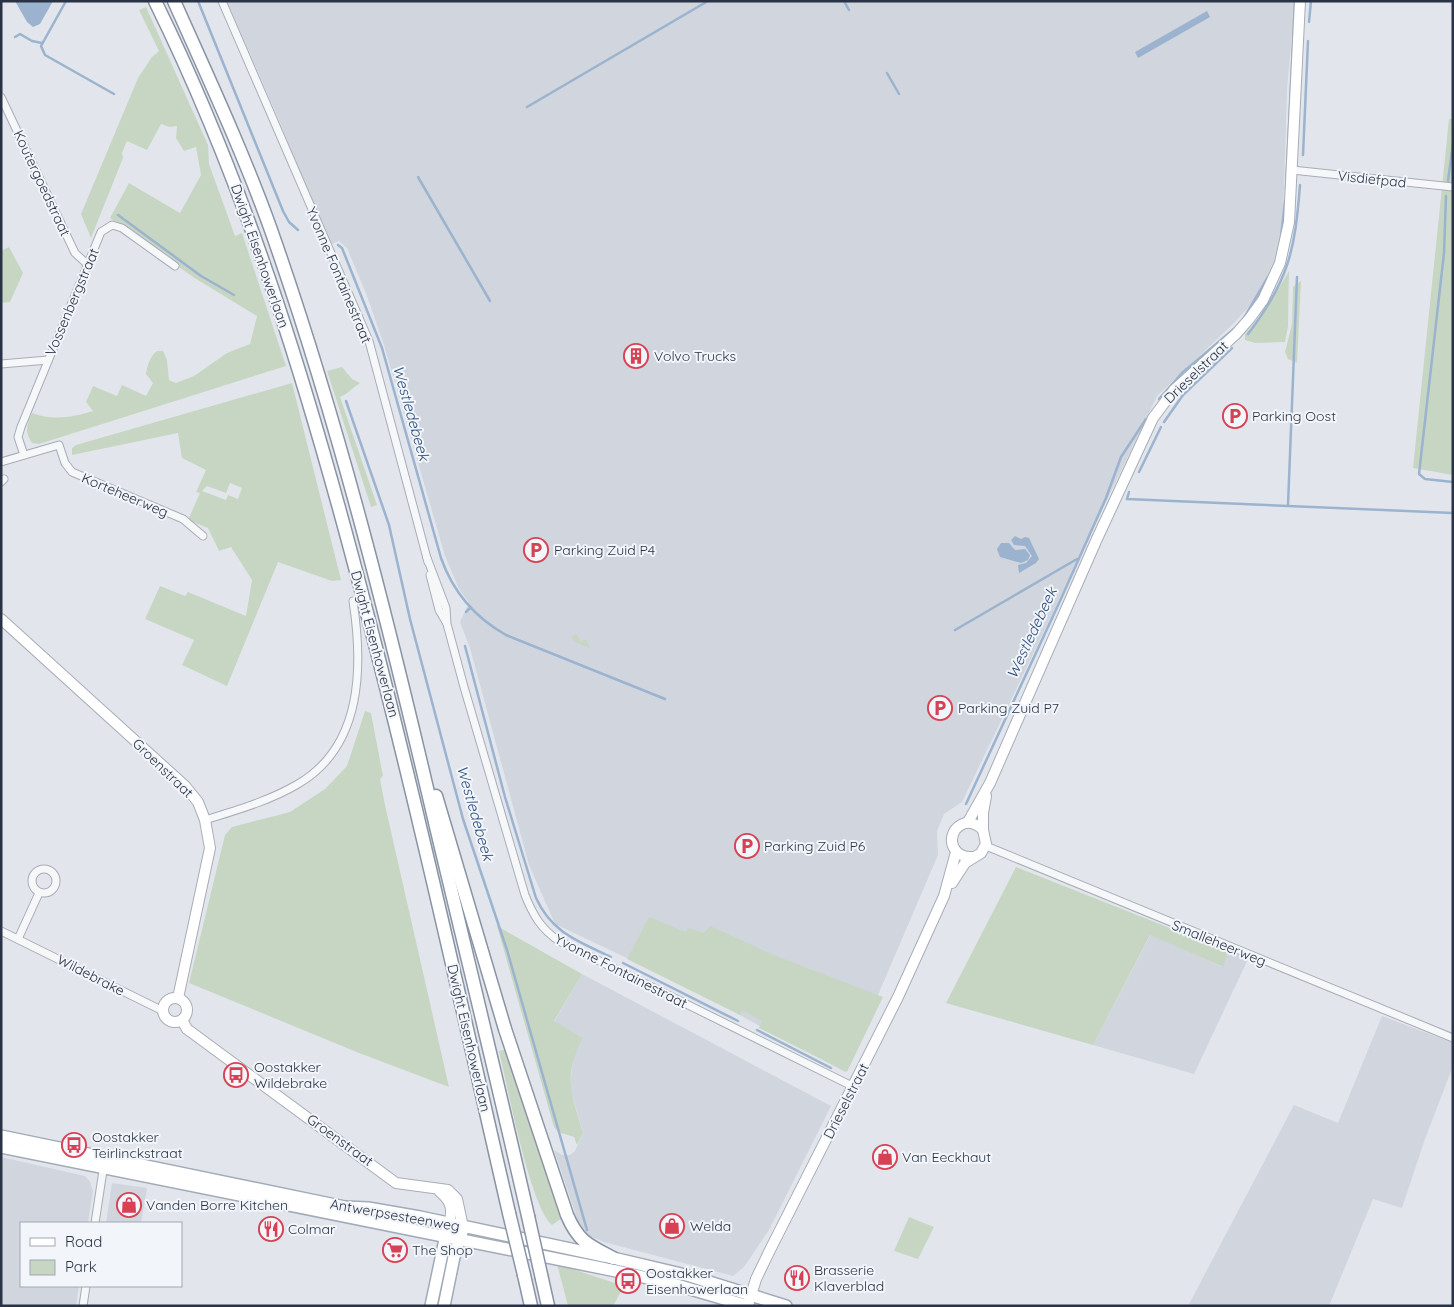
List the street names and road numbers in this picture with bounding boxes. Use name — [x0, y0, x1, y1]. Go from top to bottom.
street label: Koutergoedstraat — [10, 127, 75, 239]
street label: Visdiefpad — [1337, 166, 1407, 192]
street label: Dwight Eisenhowerlaan — [227, 182, 293, 330]
street label: Yvonne Fontainestraat — [302, 204, 376, 346]
street label: Vossenbergstraat — [41, 245, 103, 359]
street label: Drieselstraat — [1160, 337, 1232, 407]
street label: Korteheerweg — [79, 469, 171, 521]
street label: Dwight Eisenhowerlaan — [347, 569, 403, 719]
street label: Groenstraat — [129, 735, 197, 802]
street label: Smalleheerweg — [1169, 916, 1269, 970]
street label: Yvonne Fontainestraat — [552, 930, 690, 1012]
street label: Wildebrake — [54, 950, 128, 1000]
street label: Dwight Eisenhowerlaan — [443, 962, 495, 1114]
street label: Drieselstraat — [819, 1060, 873, 1142]
street label: Groenstraat — [303, 1110, 377, 1170]
street label: Antwerpsesteenweg — [329, 1195, 461, 1235]

